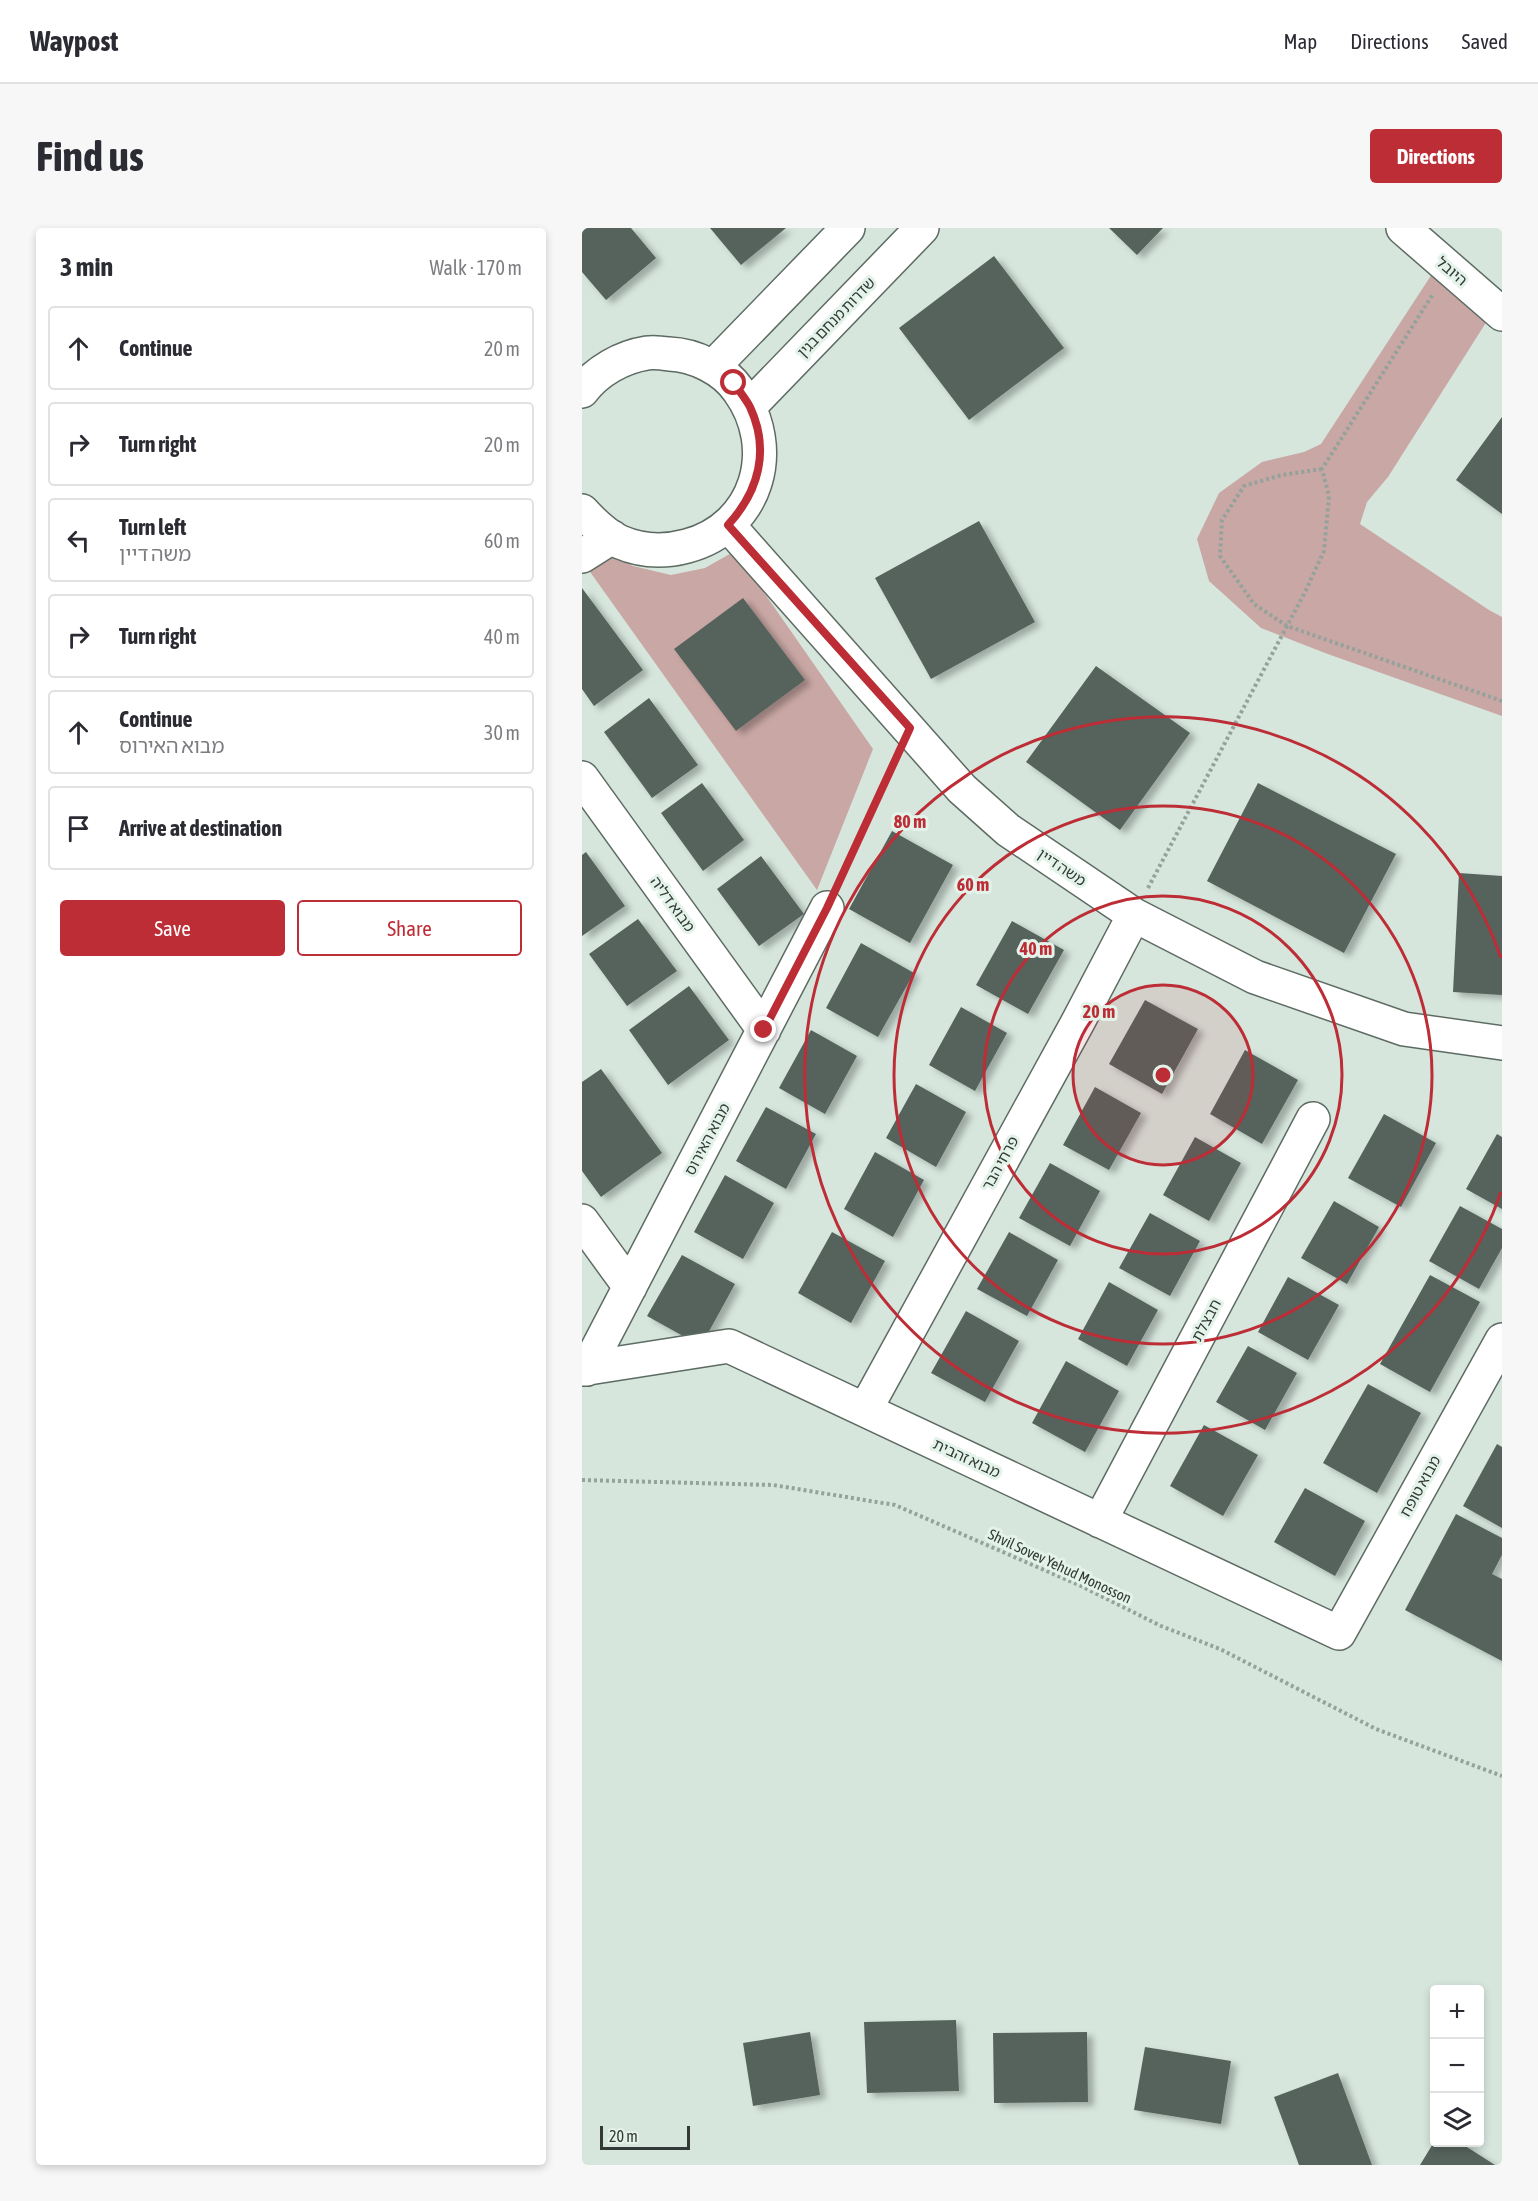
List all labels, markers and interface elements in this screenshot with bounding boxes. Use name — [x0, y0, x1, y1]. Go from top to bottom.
text: Waypost — [30, 25, 118, 57]
text: Map — [1283, 29, 1317, 53]
text: Directions — [1350, 29, 1429, 53]
text: Saved — [1462, 29, 1508, 53]
button: Directions — [1370, 129, 1502, 183]
text: Find us — [36, 132, 144, 180]
text: 3 min — [60, 252, 113, 282]
street label: היובל — [1433, 253, 1471, 289]
text: Walk · 170 m — [430, 256, 522, 279]
street label: שדרות מנחם בגין — [794, 274, 878, 360]
icon: ahead — [62, 332, 95, 365]
text: Continue — [119, 335, 193, 361]
text: 20 m — [484, 337, 520, 360]
route start — [720, 369, 746, 395]
icon: right — [62, 428, 95, 461]
text: Turn right — [119, 431, 196, 457]
text: 20 m — [484, 433, 520, 456]
text: Turn left — [119, 514, 186, 540]
icon: left — [62, 524, 95, 557]
text: 60 m — [484, 529, 520, 552]
text: משה דיין — [119, 542, 191, 565]
icon: right — [62, 620, 95, 653]
text: Turn right — [119, 623, 196, 649]
text: 40 m — [484, 625, 520, 648]
text: Continue — [119, 706, 193, 732]
icon: ahead — [62, 716, 95, 749]
text: 30 m — [484, 721, 520, 744]
text: מבוא האירוס — [119, 734, 225, 757]
text: 80 m — [894, 811, 926, 832]
icon: arrive — [62, 812, 95, 845]
text: Arrive at destination — [119, 815, 282, 841]
street label: משה דיין — [1035, 845, 1089, 889]
street label: מבוא דליה — [647, 873, 699, 935]
text: 60 m — [957, 874, 989, 895]
button: Save — [60, 900, 285, 956]
button: Share — [297, 900, 522, 956]
text: 40 m — [1019, 938, 1052, 959]
text: 20 m — [1083, 1001, 1115, 1022]
route end — [750, 1016, 776, 1042]
centre of rings — [1153, 1065, 1173, 1085]
street label: מבוא האירוס — [681, 1100, 733, 1178]
street label: פרחי הבר — [978, 1133, 1022, 1193]
street label: חבצלת — [1188, 1296, 1224, 1344]
street label: מבוא זהבית — [931, 1435, 1003, 1481]
street label: מבוא טופח — [1396, 1452, 1444, 1520]
street label: Shvil Sovev Yehud Monosson — [986, 1525, 1134, 1607]
map controls — [1430, 1985, 1484, 2147]
button: + — [1430, 1985, 1484, 2039]
button: − — [1430, 2039, 1484, 2093]
button: layers — [1430, 2093, 1484, 2147]
scale bar — [600, 2123, 690, 2150]
text: 20 m — [609, 2127, 638, 2145]

